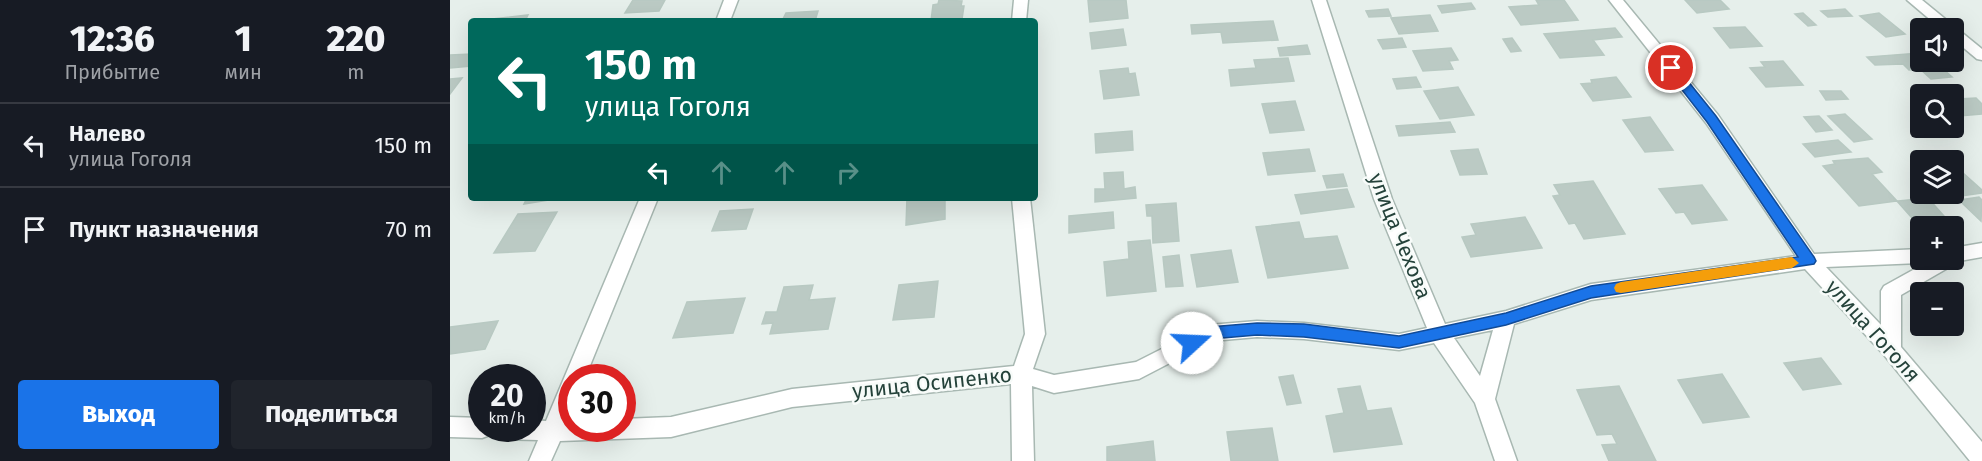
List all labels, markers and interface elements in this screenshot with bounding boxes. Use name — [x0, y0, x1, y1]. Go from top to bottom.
text: 12:36 — [70, 17, 155, 61]
text: 1 — [235, 17, 252, 61]
text: 220 — [326, 17, 385, 61]
map controls — [1910, 18, 1964, 336]
button: sound — [1910, 18, 1964, 72]
text: 150 m — [585, 40, 697, 90]
icon: left — [486, 42, 564, 120]
pin — [1645, 42, 1696, 93]
icon: arrive — [1654, 51, 1687, 84]
text: Прибытие — [65, 60, 160, 84]
text: мин — [225, 60, 262, 84]
text: m — [347, 60, 364, 84]
button: search — [1910, 84, 1964, 138]
text: улица Гоголя — [585, 91, 751, 123]
text: Налево — [69, 120, 145, 147]
icon: left — [18, 129, 51, 162]
text: 150 m — [374, 132, 432, 159]
text: улица Гоголя — [69, 147, 192, 171]
button: layers — [1910, 150, 1964, 204]
icon: left — [642, 156, 675, 189]
icon: ahead — [705, 156, 738, 189]
icon: ahead — [768, 156, 801, 189]
icon: right — [831, 156, 864, 189]
street label: улица Чехова — [1363, 169, 1437, 303]
icon: arrive — [18, 213, 51, 246]
text: Пункт назначения — [69, 216, 259, 243]
text: 70 m — [386, 216, 432, 243]
button: + — [1910, 216, 1964, 270]
street label: улица Гоголя — [1820, 274, 1926, 388]
button: − — [1910, 282, 1964, 336]
position arrow — [1160, 311, 1224, 375]
street label: улица Осипенко — [851, 362, 1013, 404]
speed limit sign: 30 — [558, 364, 636, 442]
text: 20 — [490, 378, 524, 414]
button: Выход — [18, 380, 219, 449]
button: Поделиться — [231, 380, 432, 449]
text: km/h — [488, 409, 526, 427]

